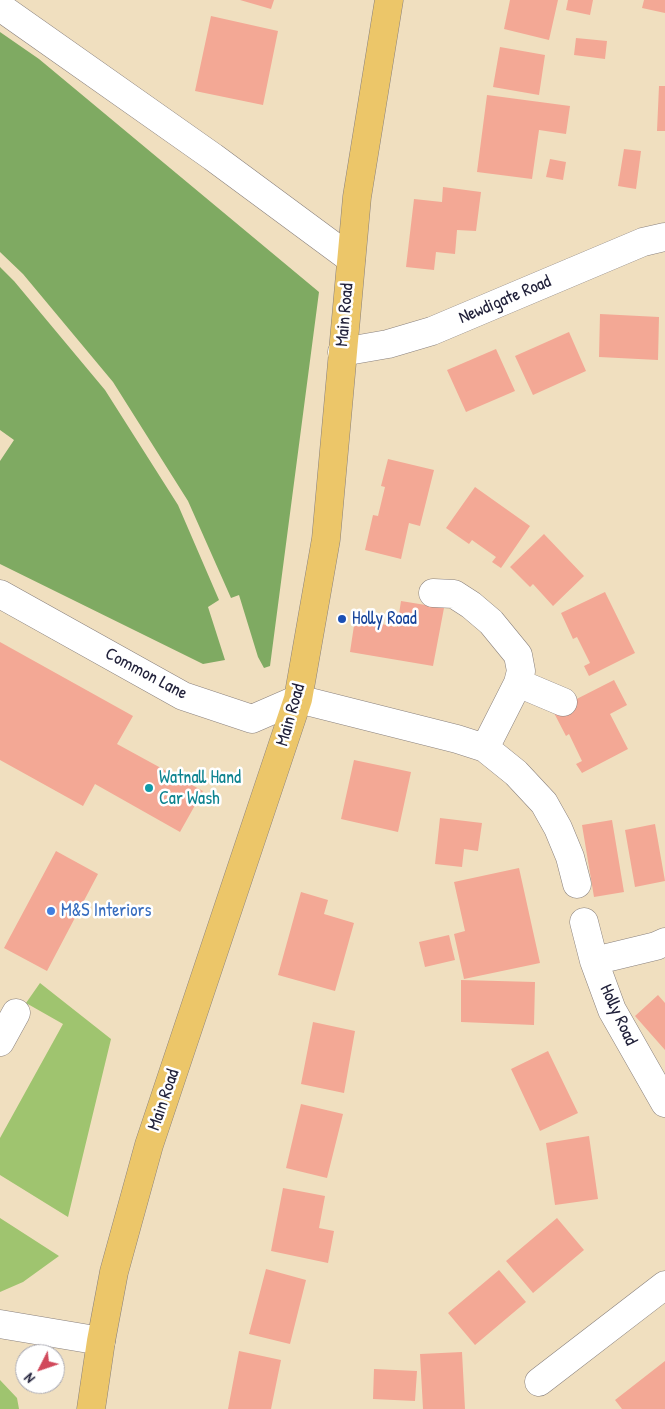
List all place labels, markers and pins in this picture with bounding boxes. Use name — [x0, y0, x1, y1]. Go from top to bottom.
place label: Holly Road — [352, 608, 417, 630]
marker: Holly Road — [336, 613, 348, 625]
place label: Watnall Hand Car Wash — [159, 767, 241, 810]
marker: Watnall Hand Car Wash — [143, 782, 155, 794]
place label: M&S Interiors — [61, 900, 151, 922]
marker: M&S Interiors — [45, 905, 57, 917]

